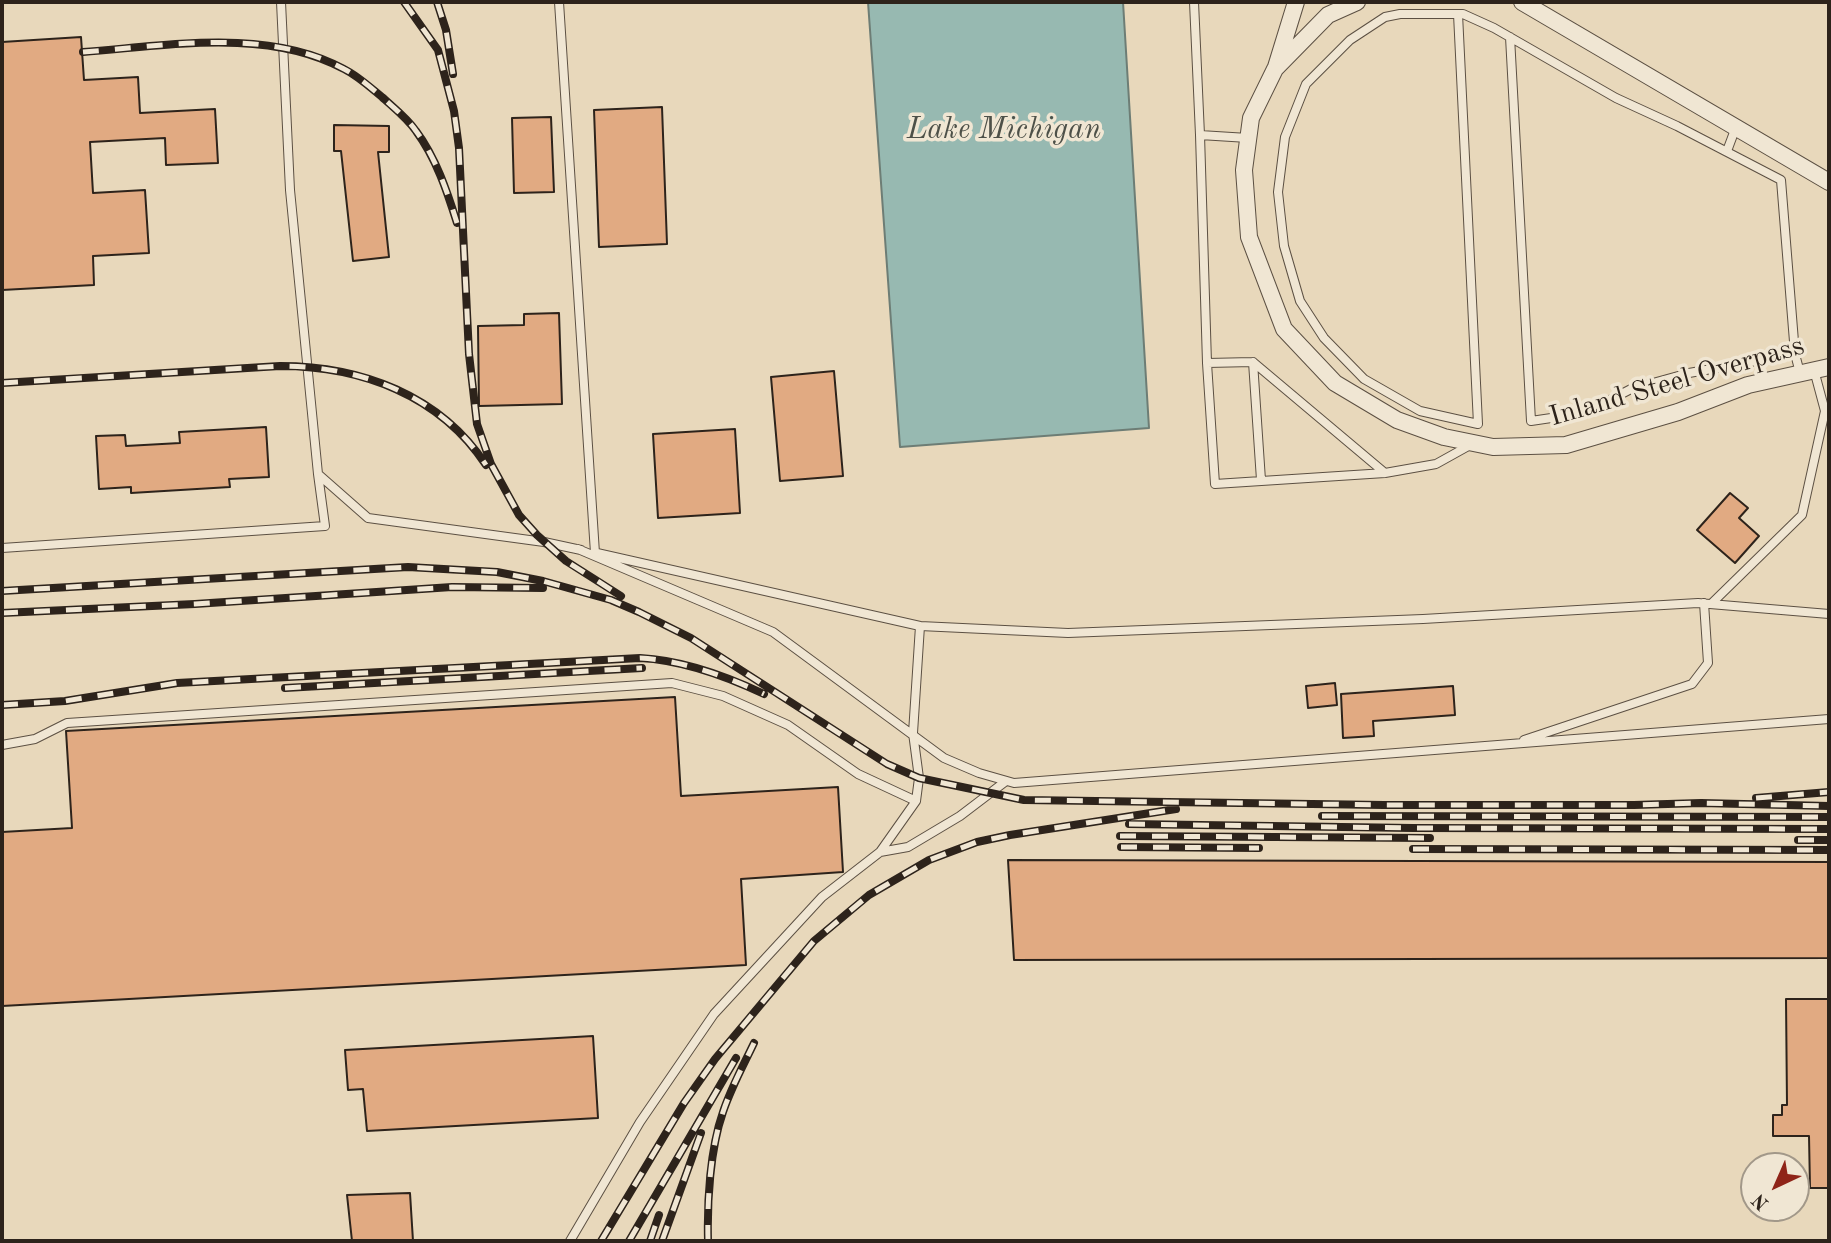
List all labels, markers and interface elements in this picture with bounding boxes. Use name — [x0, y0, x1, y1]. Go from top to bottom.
water label: Lake Michigan — [907, 112, 1101, 148]
street label: Inland Steel Overpass — [1546, 330, 1808, 434]
north arrow — [1740, 1152, 1810, 1222]
text: N — [1750, 1189, 1773, 1213]

